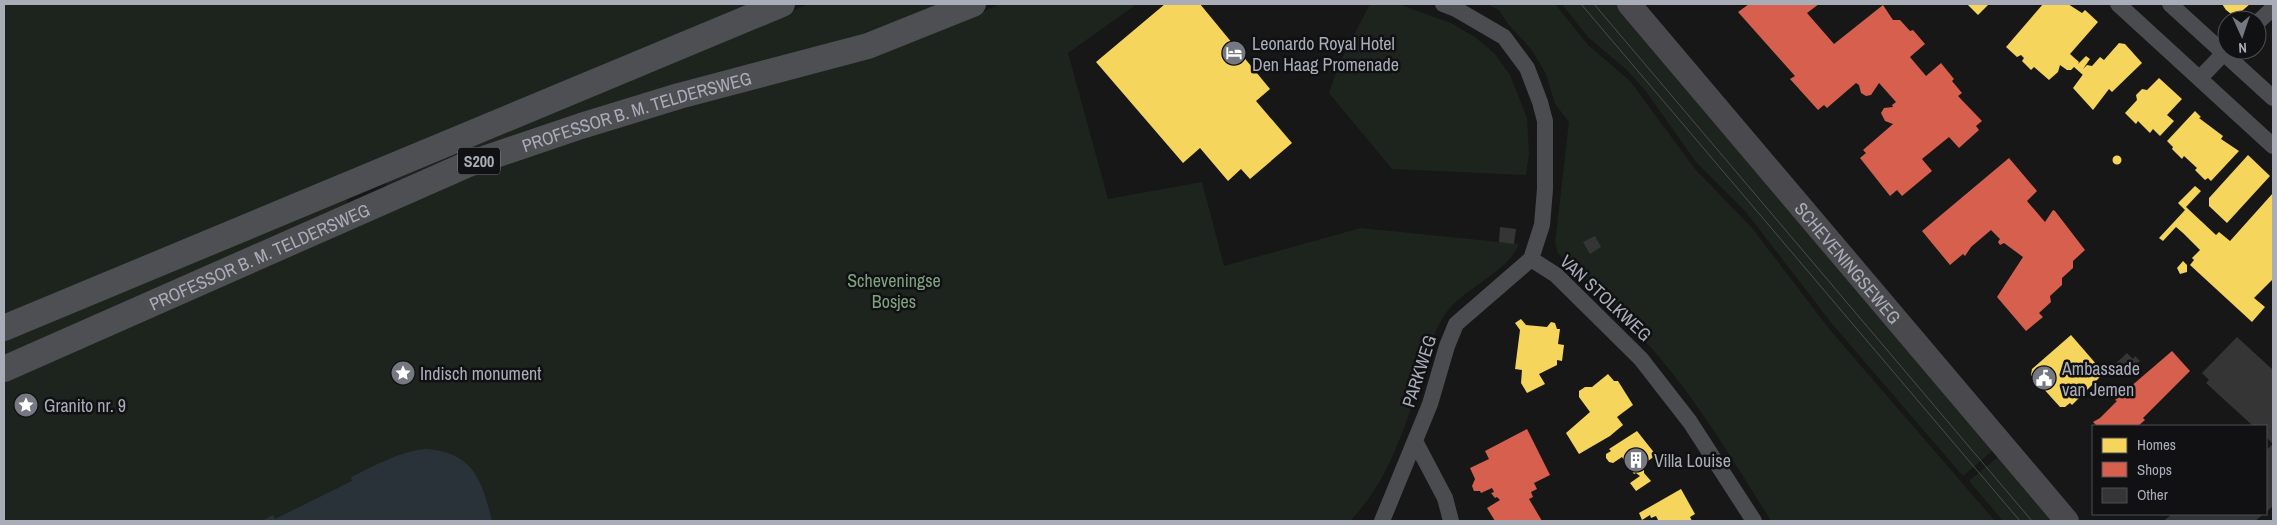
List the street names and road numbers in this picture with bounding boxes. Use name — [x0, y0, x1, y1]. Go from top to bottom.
street label: PROFESSOR B. M. TELDERSWEG — [518, 65, 754, 158]
road number: S200 — [458, 148, 500, 175]
street label: SCHEVENINGSEWEG — [1789, 196, 1907, 329]
street label: PROFESSOR B. M. TELDERSWEG — [145, 197, 373, 316]
street label: VAN STOLKWEG — [1555, 249, 1657, 347]
street label: PARKWEG — [1396, 332, 1442, 410]

